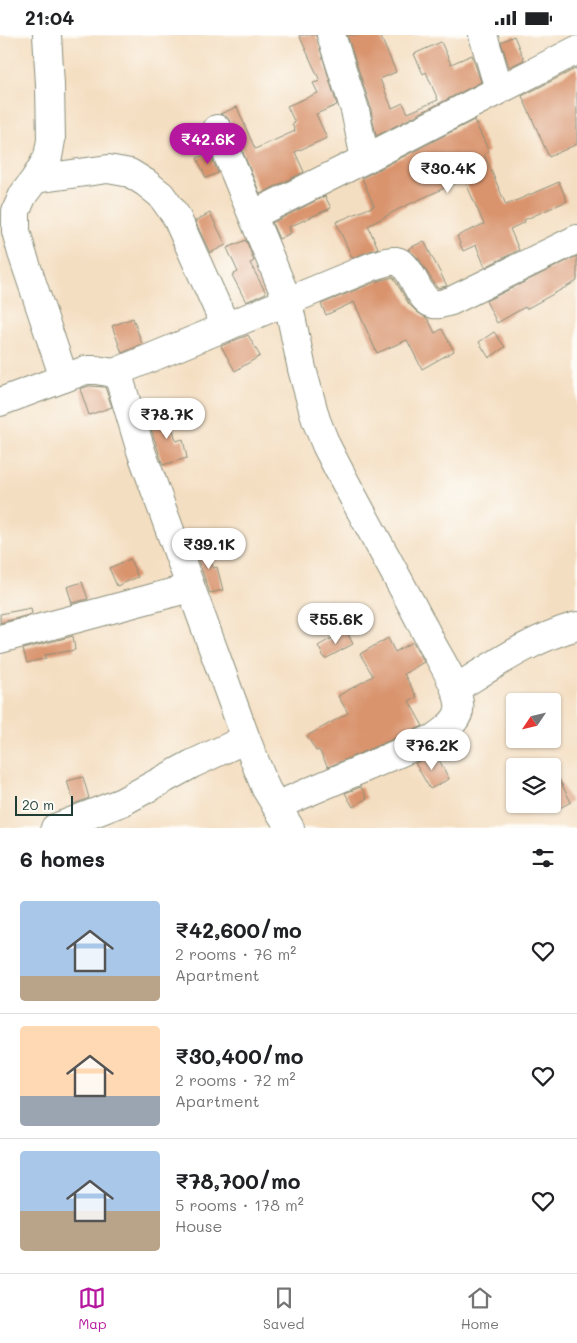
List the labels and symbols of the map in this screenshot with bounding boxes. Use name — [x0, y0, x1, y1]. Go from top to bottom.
pin: ₹42.6K — [167, 123, 249, 165]
pin: ₹30.4K — [407, 151, 489, 194]
pin: ₹78.7K — [126, 397, 208, 440]
pin: ₹39.1K — [168, 527, 250, 570]
pin: ₹55.6K — [295, 603, 377, 645]
north arrow — [506, 693, 561, 747]
pin: ₹76.2K — [391, 729, 473, 771]
scale bar — [15, 793, 72, 816]

